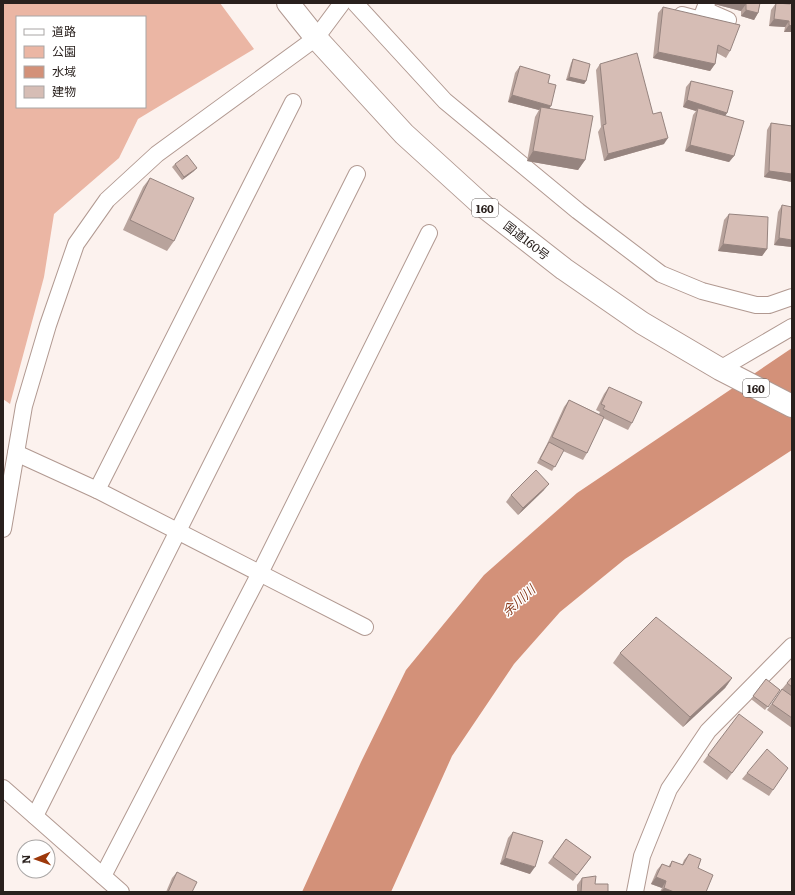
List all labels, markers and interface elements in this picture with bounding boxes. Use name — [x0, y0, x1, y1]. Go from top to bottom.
legend — [16, 16, 146, 108]
text: 道路 — [52, 22, 76, 40]
text: 公園 — [52, 42, 76, 60]
text: 水域 — [52, 62, 76, 80]
text: 建物 — [52, 82, 76, 100]
road number: 160 — [472, 199, 498, 217]
street label: 国道160号 — [500, 216, 554, 264]
road number: 160 — [743, 379, 769, 397]
water label: 余川川 — [497, 579, 540, 620]
north arrow — [16, 839, 56, 879]
text: N — [17, 854, 33, 864]

